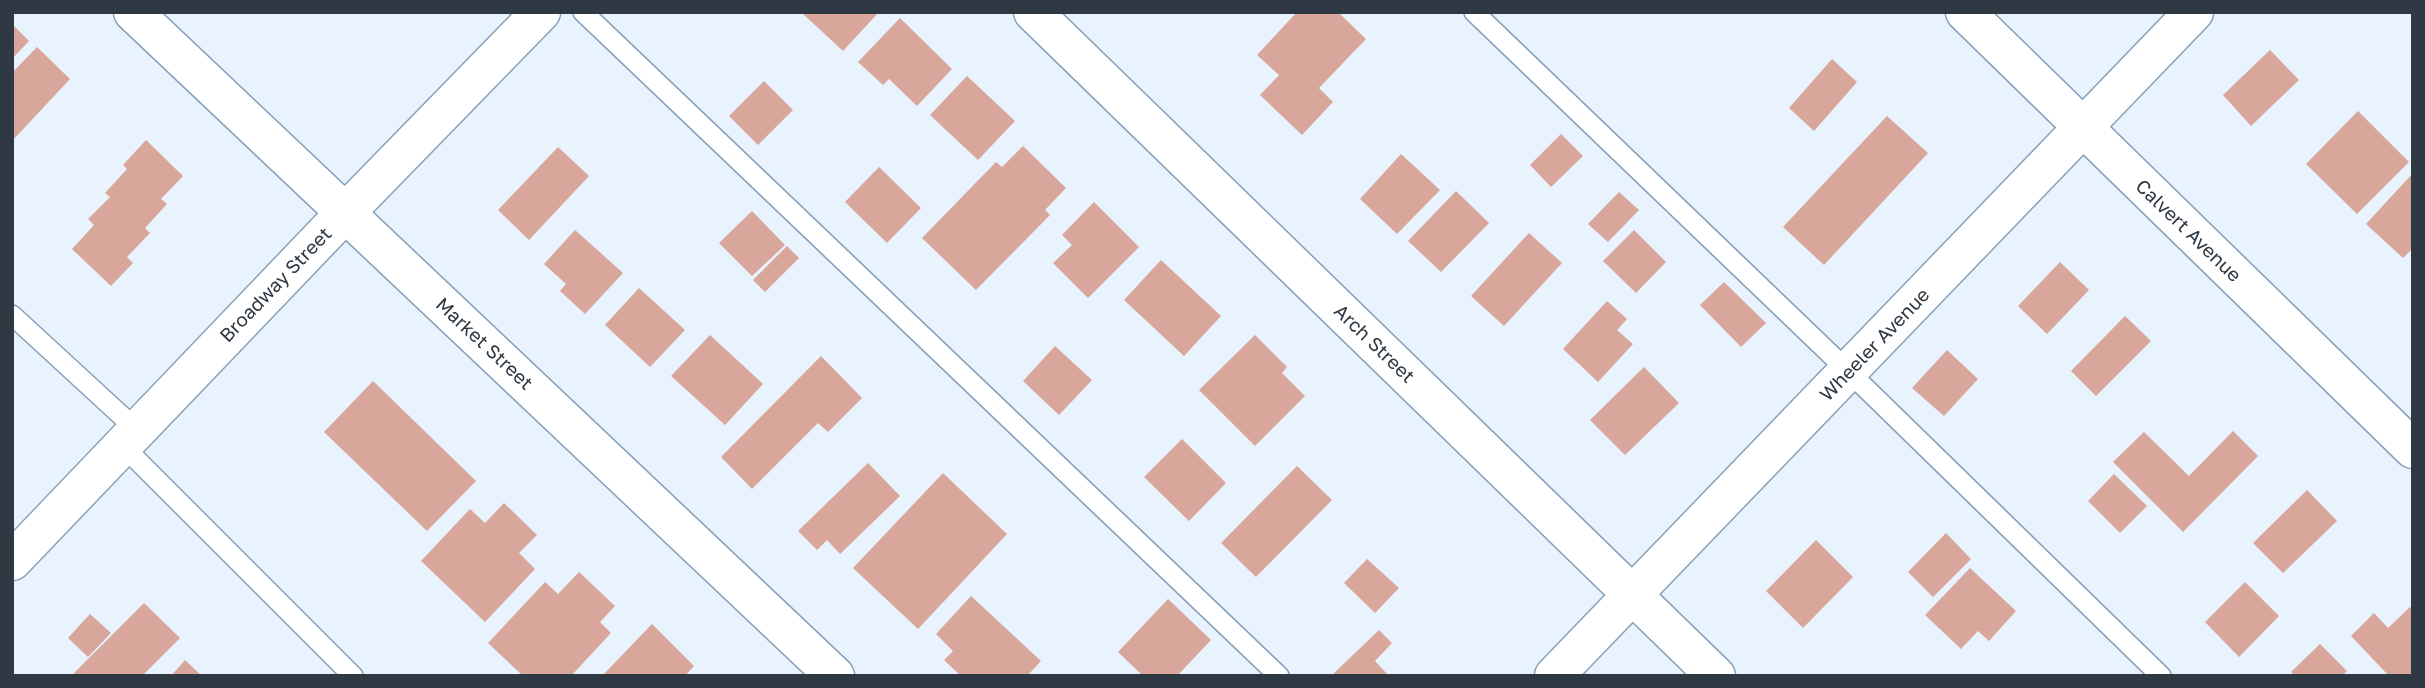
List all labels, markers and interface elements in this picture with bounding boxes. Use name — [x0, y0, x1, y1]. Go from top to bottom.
street label: Calvert Avenue — [2131, 175, 2245, 287]
street label: Broadway Street — [215, 223, 337, 347]
street label: Wheeler Avenue — [1815, 284, 1935, 406]
street label: Market Street — [431, 293, 537, 395]
street label: Arch Street — [1329, 300, 1419, 388]

